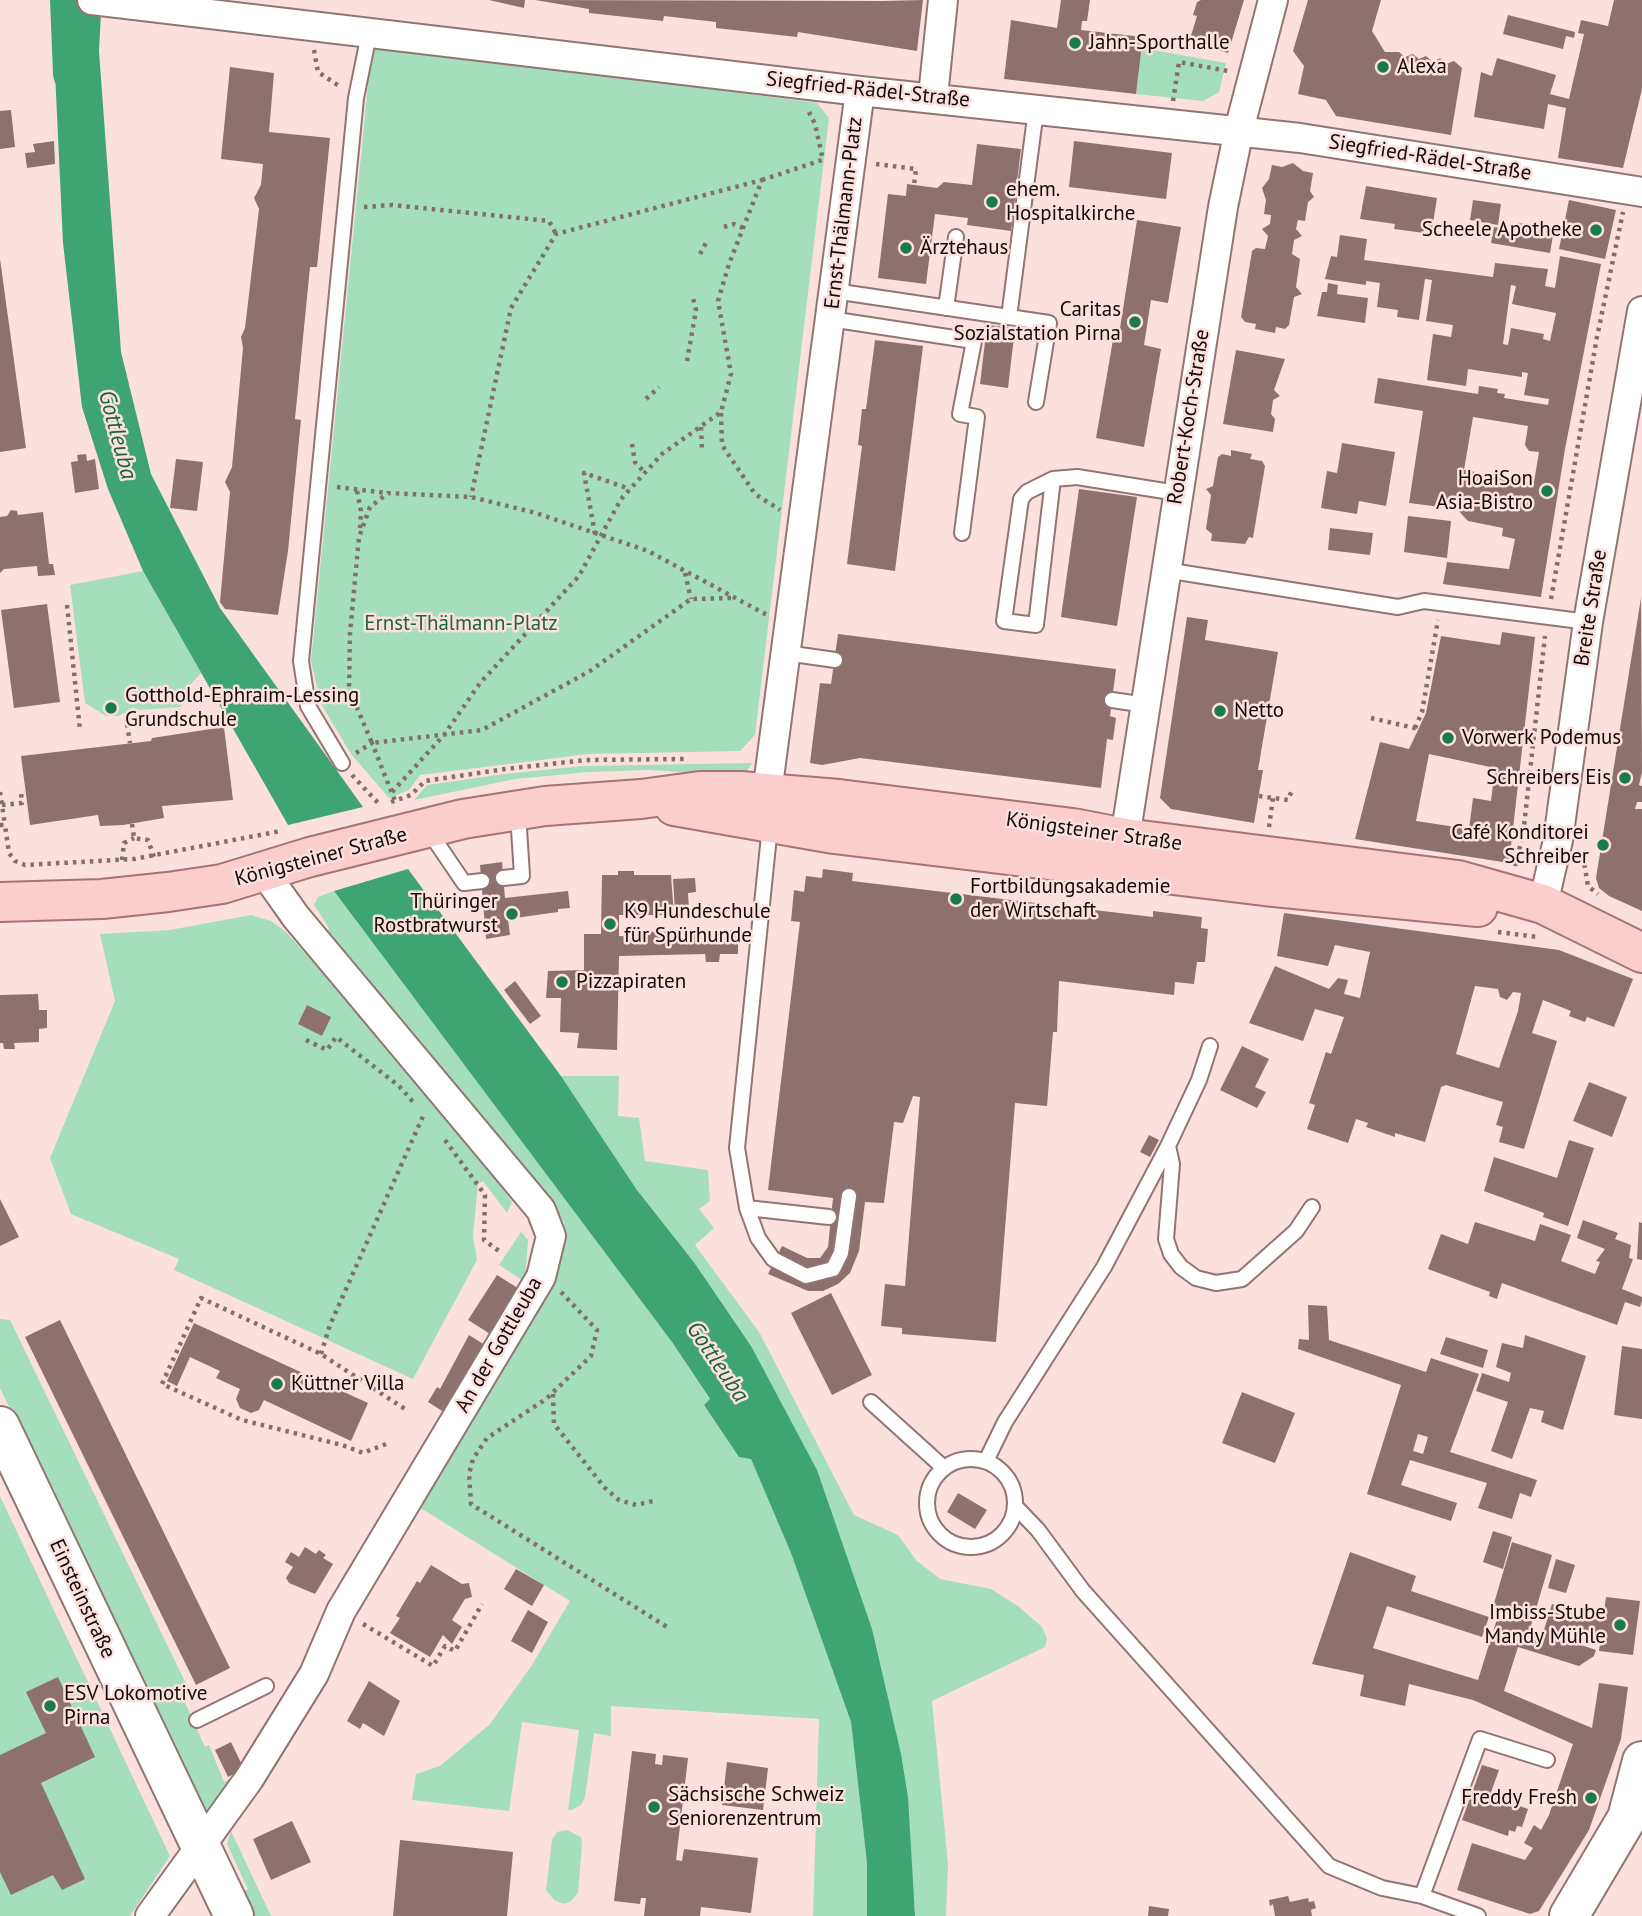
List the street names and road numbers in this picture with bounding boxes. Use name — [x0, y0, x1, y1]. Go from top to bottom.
street label: Siegfried-Rädel-Straße — [765, 67, 971, 113]
street label: Ernst-Thälmann-Platz — [820, 115, 868, 311]
street label: Siegfried-Rädel-Straße — [1327, 130, 1533, 186]
street label: Robert-Koch-Straße — [1163, 328, 1215, 506]
street label: Breite Straße — [1569, 548, 1613, 668]
street label: Königsteiner Straße — [1004, 807, 1184, 857]
street label: Königsteiner Straße — [232, 822, 410, 892]
street label: An der Gottleuba — [450, 1273, 548, 1417]
street label: Einsteinstraße — [43, 1535, 121, 1663]

